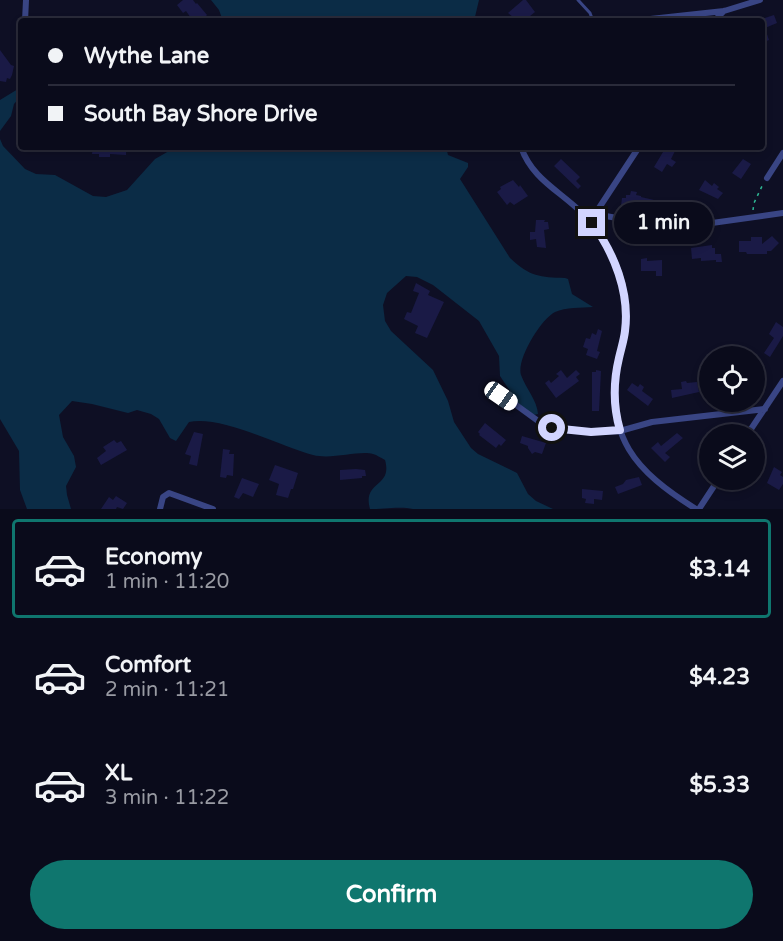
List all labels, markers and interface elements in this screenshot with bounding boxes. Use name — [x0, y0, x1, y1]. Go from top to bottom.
text: Wythe Lane — [84, 43, 209, 69]
text: South Bay Shore Drive — [84, 101, 317, 127]
callout: 1 min — [613, 202, 712, 244]
route end — [578, 209, 605, 236]
text: 1 min — [637, 211, 690, 235]
map controls — [699, 346, 765, 490]
button: locate — [699, 346, 765, 412]
car — [481, 378, 521, 414]
route start — [538, 414, 565, 441]
button: layers — [699, 424, 765, 490]
icon: car — [33, 542, 87, 596]
text: Economy — [105, 544, 202, 570]
text: $3.14 — [689, 556, 750, 582]
text: 1 min · 11:20 — [105, 570, 229, 594]
icon: car — [33, 650, 87, 704]
text: Comfort — [105, 652, 191, 678]
text: $4.23 — [689, 664, 750, 690]
text: 2 min · 11:21 — [105, 678, 229, 702]
icon: car — [33, 758, 87, 812]
text: XL — [105, 760, 132, 786]
text: $5.33 — [689, 772, 750, 798]
text: 3 min · 11:22 — [105, 786, 229, 810]
button: Confirm — [30, 860, 753, 929]

